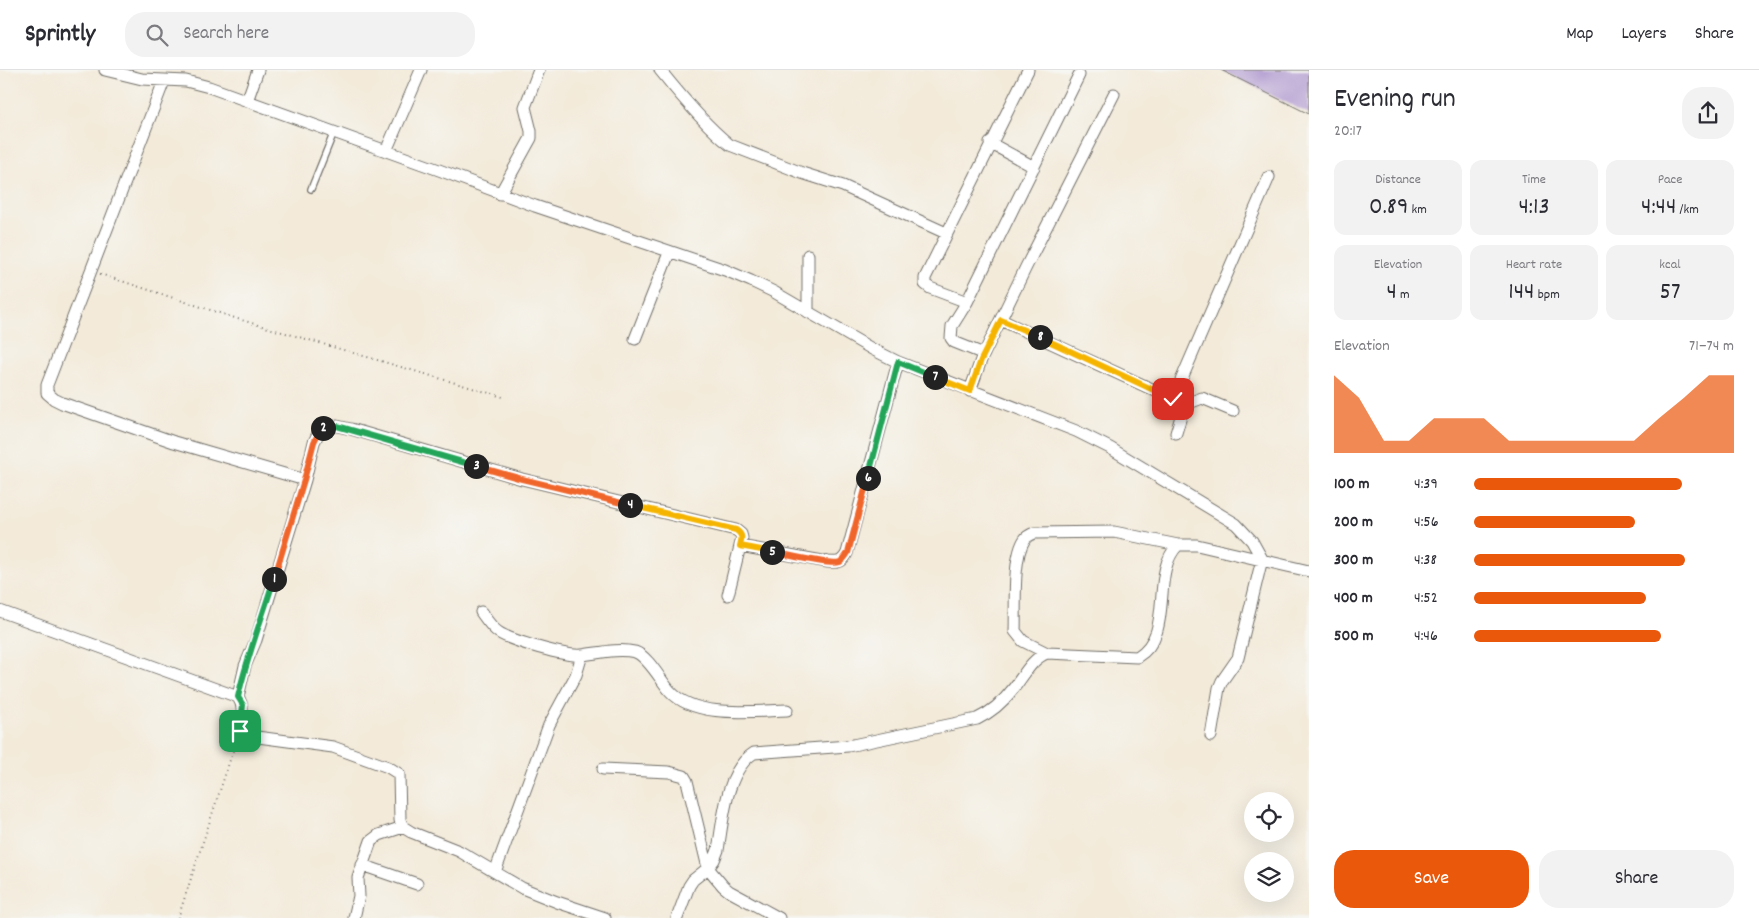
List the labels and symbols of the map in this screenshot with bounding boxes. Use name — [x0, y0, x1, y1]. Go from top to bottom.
pin: 8 — [1028, 324, 1052, 350]
pin: 7 — [922, 364, 948, 390]
pin — [1152, 378, 1194, 420]
pin: 2 — [310, 416, 336, 440]
pin: 3 — [464, 454, 488, 478]
pin: 6 — [856, 466, 880, 490]
pin: 4 — [618, 492, 642, 518]
pin: 5 — [760, 540, 784, 564]
pin: 1 — [262, 566, 286, 592]
pin — [219, 710, 261, 752]

